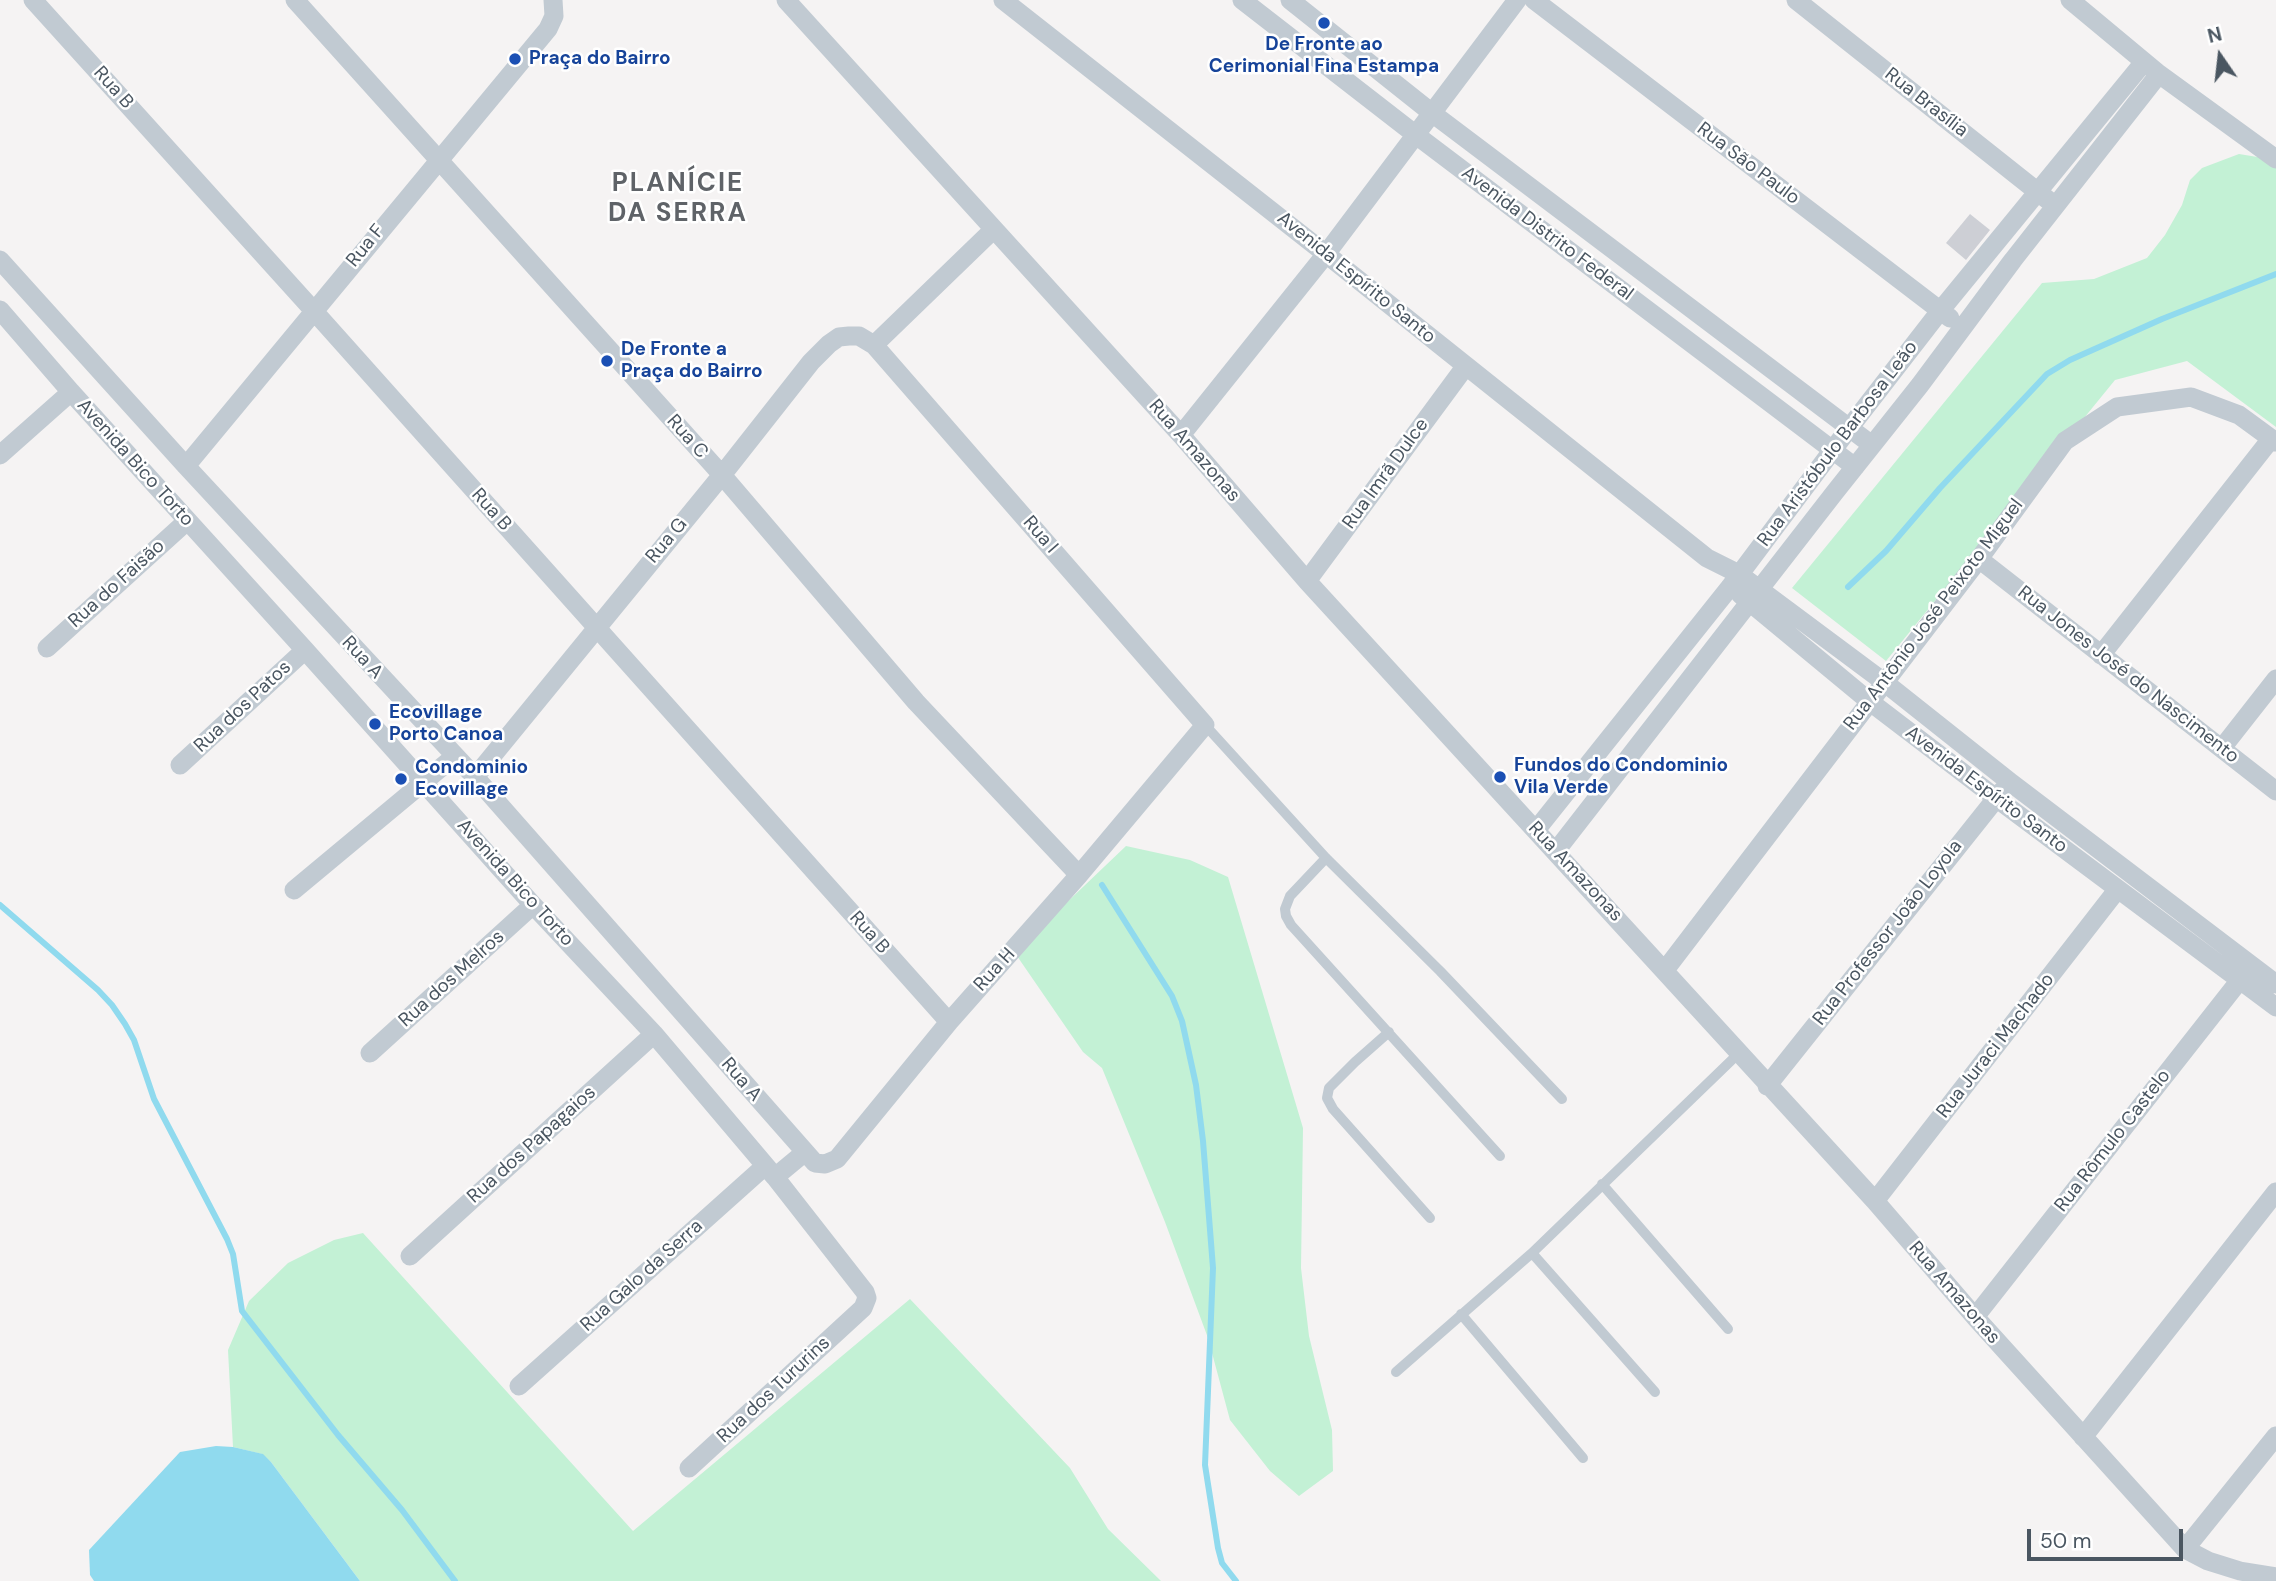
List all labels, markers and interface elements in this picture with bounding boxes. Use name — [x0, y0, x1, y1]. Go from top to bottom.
marker: De Fronte ao Cerimonial Fina Estampa — [1316, 15, 1332, 31]
north arrow — [2185, 21, 2255, 91]
text: N — [2205, 21, 2225, 49]
place label: De Fronte ao Cerimonial Fina Estampa — [1209, 34, 1439, 78]
place label: Praça do Bairro — [529, 48, 671, 70]
marker: Praça do Bairro — [507, 51, 523, 67]
street label: Rua B — [88, 62, 138, 114]
street label: Rua Brasília — [1880, 63, 1972, 143]
street label: Rua São Paulo — [1692, 118, 1804, 210]
street label: Avenida Distrito Federal — [1457, 162, 1637, 306]
district label: PLANÍCIE DA SERRA — [609, 168, 747, 230]
street label: Avenida Espírito Santo — [1272, 207, 1440, 349]
street label: Rua F — [342, 220, 390, 272]
street label: Rua Aristóbulo Barbosa Leão — [1753, 337, 1923, 551]
place label: De Fronte a Praça do Bairro — [621, 339, 763, 383]
marker: De Fronte a Praça do Bairro — [599, 353, 615, 369]
street label: Avenida Bico Torto — [72, 395, 198, 531]
street label: Rua Amazonas — [1143, 395, 1245, 507]
street label: Rua C — [661, 410, 713, 464]
street label: Rua Imrã Dulce — [1338, 414, 1434, 534]
street label: Rua B — [466, 484, 516, 536]
street label: Rua Antônio José Peixoto Miguel — [1840, 495, 2028, 735]
street label: Rua I — [1018, 512, 1062, 558]
street label: Rua G — [642, 514, 692, 568]
street label: Rua do Faisão — [64, 535, 170, 633]
street label: Rua Jones José do Nascimento — [2013, 582, 2243, 768]
street label: Rua A — [337, 632, 387, 684]
street label: Rua dos Patos — [190, 656, 296, 758]
place label: Ecovillage Porto Canoa — [389, 702, 503, 746]
marker: Ecovillage Porto Canoa — [367, 716, 383, 732]
street label: Avenida Espírito Santo — [1900, 722, 2072, 858]
place label: Fundos do Condominio Vila Verde — [1514, 755, 1728, 799]
place label: Condominio Ecovillage — [415, 757, 528, 801]
marker: Fundos do Condominio Vila Verde — [1492, 769, 1508, 785]
marker: Condominio Ecovillage — [393, 771, 409, 787]
street label: Avenida Bico Torto — [452, 815, 578, 951]
street label: Rua Amazonas — [1523, 817, 1627, 927]
street label: Rua Professor João Loyola — [1809, 836, 1967, 1030]
street label: Rua B — [844, 907, 894, 959]
street label: Rua dos Melros — [395, 926, 509, 1032]
street label: Rua H — [970, 944, 1020, 996]
street label: Rua Juraci Machado — [1932, 969, 2060, 1123]
street label: Rua A — [716, 1054, 766, 1106]
street label: Rua Rômulo Castelo — [2050, 1065, 2176, 1217]
street label: Rua dos Papagaios — [463, 1081, 601, 1209]
street label: Rua Galo da Serra — [576, 1215, 708, 1337]
street label: Rua Amazonas — [1903, 1237, 2005, 1349]
street label: Rua dos Tururins — [713, 1332, 835, 1448]
scale bar — [2031, 1514, 2187, 1558]
text: 50 m — [2040, 1527, 2091, 1555]

